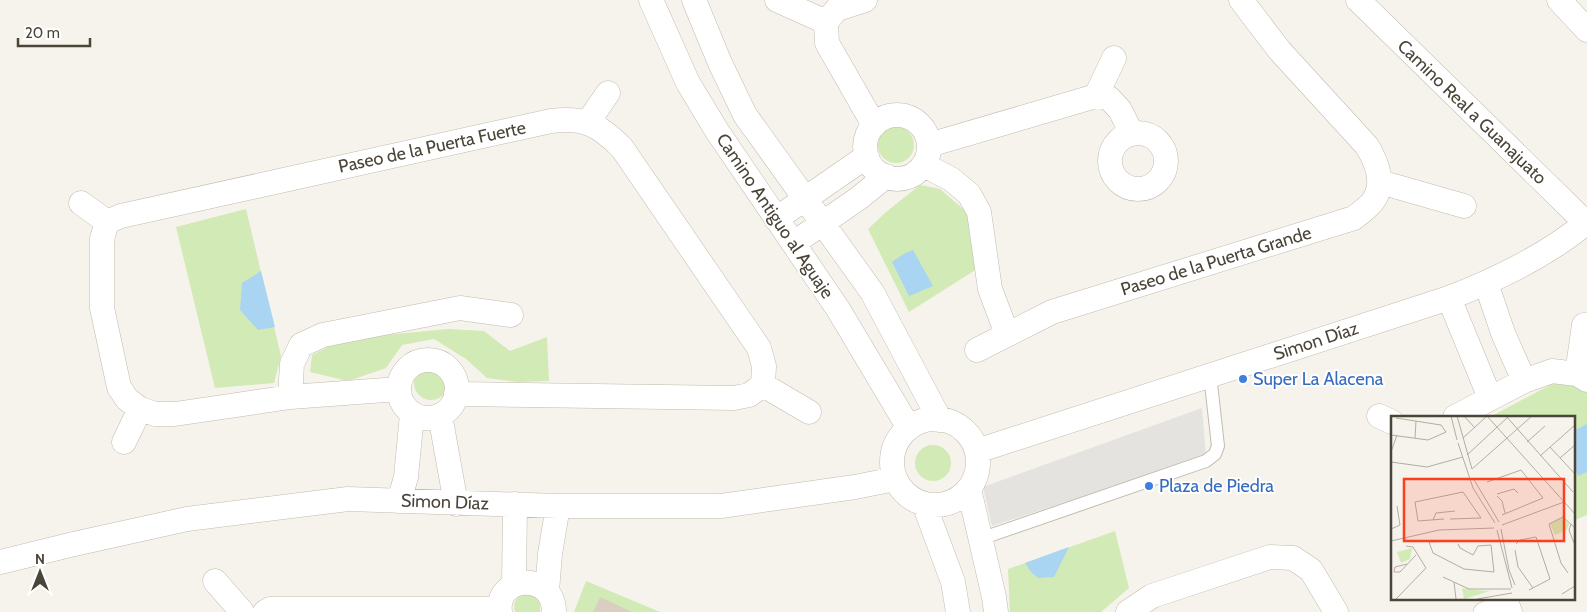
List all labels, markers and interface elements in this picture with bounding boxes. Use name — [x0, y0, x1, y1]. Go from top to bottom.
scale bar — [18, 15, 90, 47]
text: 20 m — [25, 24, 60, 42]
street label: Camino Real a Guanajuato — [1393, 35, 1551, 189]
street label: Paseo de la Puerta Fuerte — [336, 116, 528, 178]
street label: Camino Antiguo al Aguaje — [711, 129, 839, 303]
street label: Paseo de la Puerta Grande — [1118, 221, 1314, 301]
street label: Simon Díaz — [1271, 317, 1362, 365]
place label: Super La Alacena — [1253, 368, 1384, 390]
marker: Super La Alacena — [1237, 373, 1249, 385]
inset map — [1391, 416, 1574, 600]
place label: Plaza de Piedra — [1159, 475, 1274, 497]
marker: Plaza de Piedra — [1143, 480, 1155, 492]
street label: Simon Díaz — [401, 489, 490, 515]
north arrow — [15, 547, 65, 597]
text: N — [35, 550, 45, 568]

